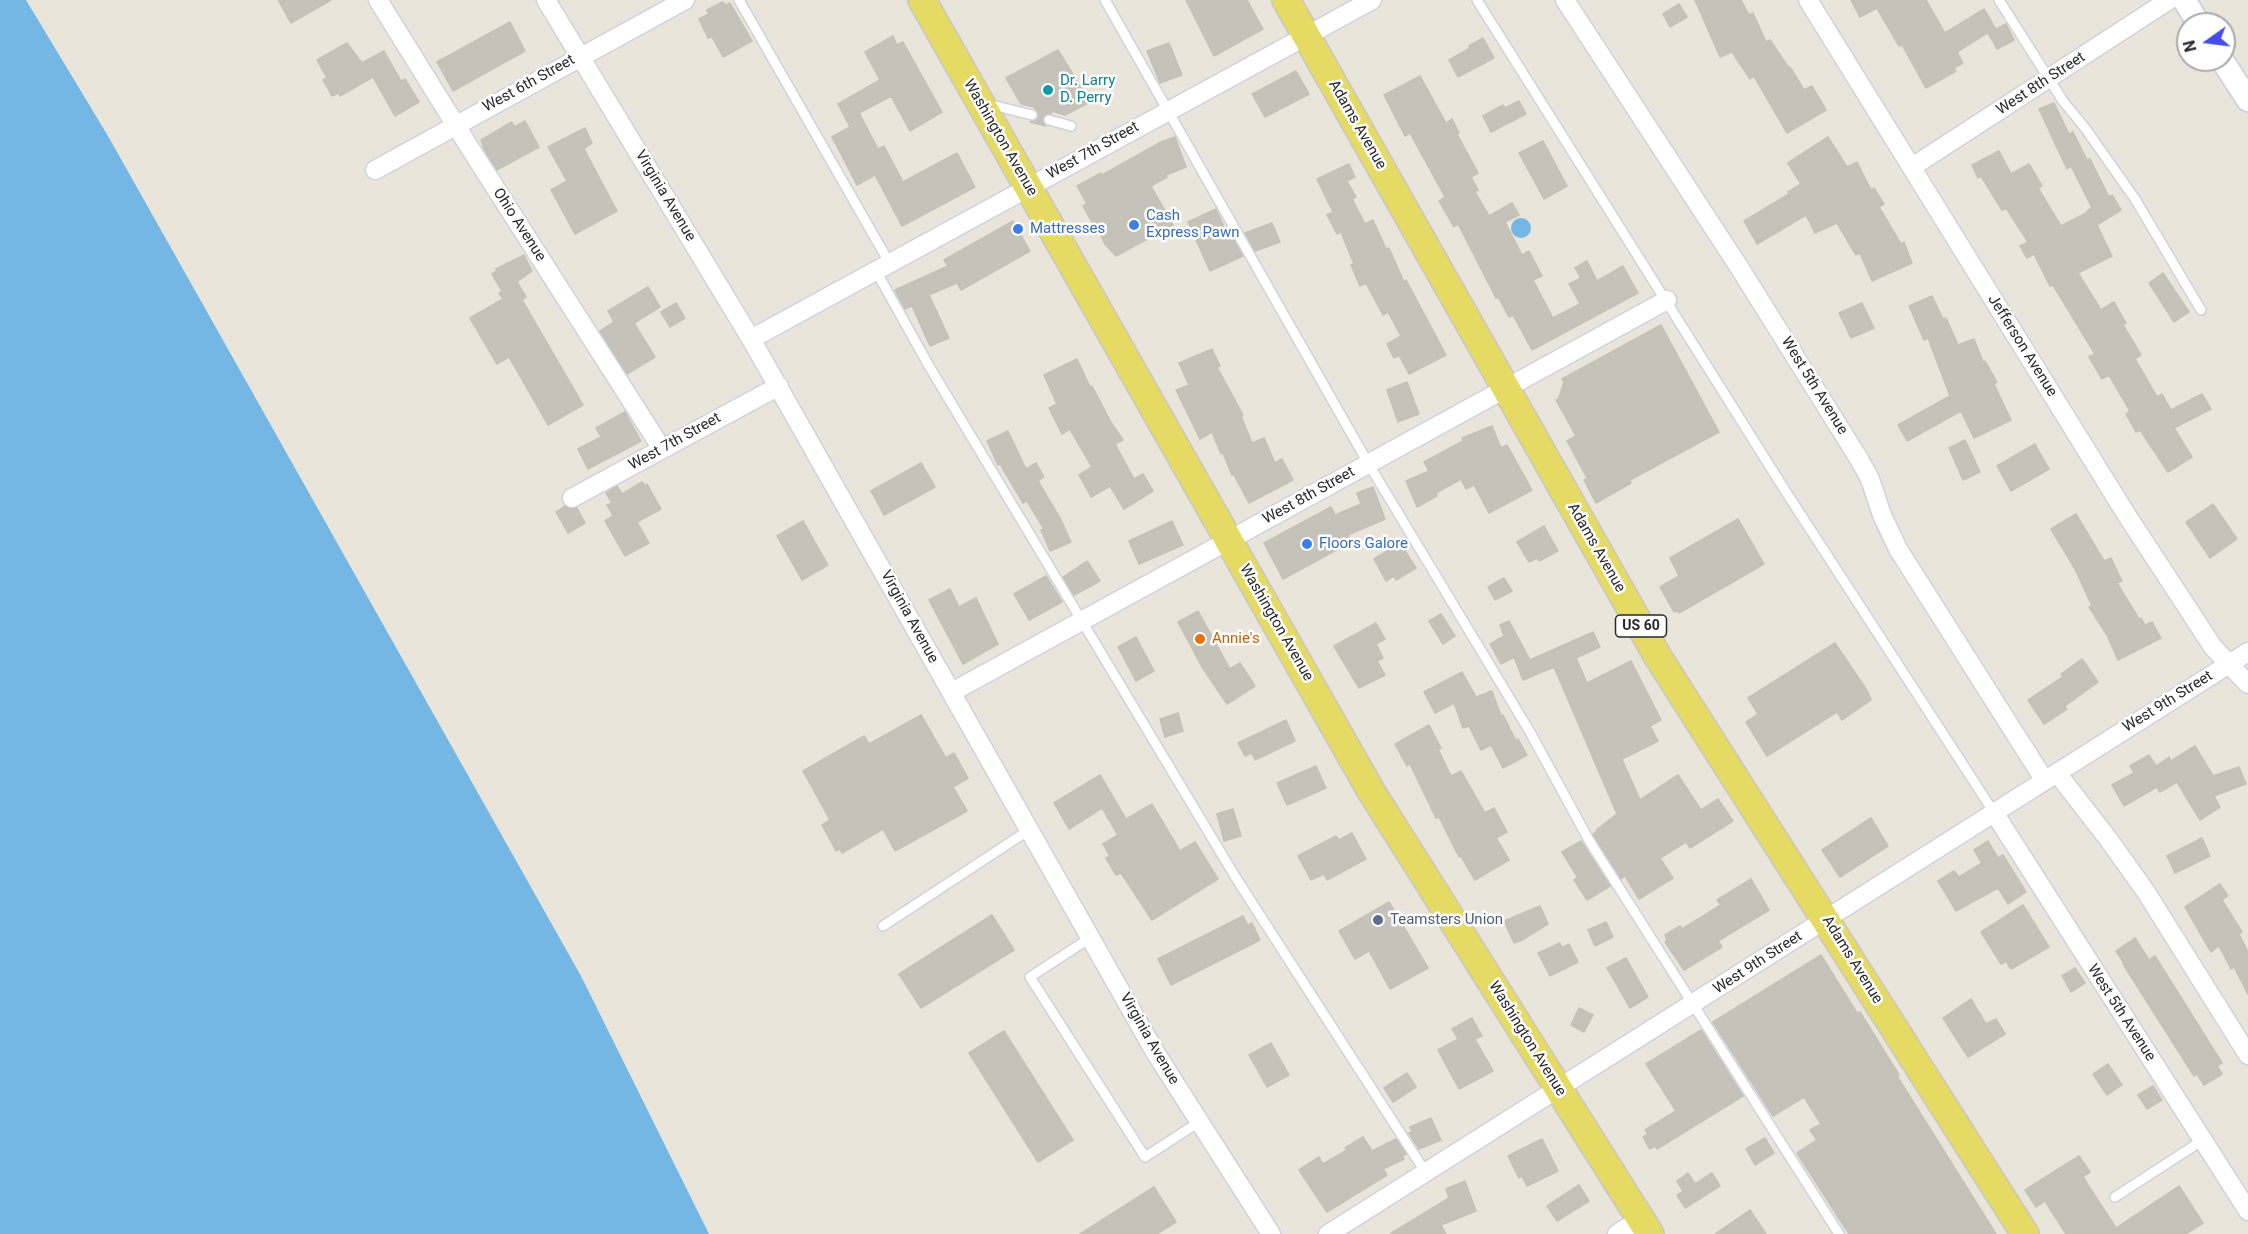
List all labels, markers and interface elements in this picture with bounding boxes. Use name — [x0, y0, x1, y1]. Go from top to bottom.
north arrow — [2176, 12, 2236, 72]
text: N — [2179, 38, 2201, 54]
street label: West 8th Street — [1993, 49, 2089, 119]
street label: West 6th Street — [480, 51, 578, 117]
place label: Dr. Larry D. Perry — [1060, 72, 1115, 107]
street label: Washington Avenue — [959, 76, 1041, 200]
street label: Adams Avenue — [1324, 77, 1390, 173]
marker: Dr. Larry D. Perry — [1041, 83, 1055, 97]
street label: West 7th Street — [1044, 118, 1142, 184]
street label: Virginia Avenue — [631, 147, 699, 245]
street label: Ohio Avenue — [489, 185, 549, 265]
place label: Cash Express Pawn — [1146, 207, 1240, 242]
marker: Cash Express Pawn — [1127, 218, 1141, 232]
place label: Mattresses — [1030, 220, 1105, 238]
marker: Mattresses — [1011, 222, 1025, 236]
street label: Jefferson Avenue — [1983, 292, 2061, 400]
street label: West 5th Avenue — [1777, 334, 1851, 438]
street label: West 7th Street — [626, 409, 724, 475]
street label: West 8th Street — [1260, 463, 1358, 529]
street label: Adams Avenue — [1563, 500, 1629, 596]
place label: Floors Galore — [1319, 535, 1408, 553]
marker: Floors Galore — [1300, 537, 1314, 551]
street label: Washington Avenue — [1235, 561, 1317, 685]
street label: Virginia Avenue — [876, 568, 942, 666]
road number: US 60 — [1616, 615, 1666, 637]
place label: Annie's — [1212, 630, 1260, 648]
marker: Annie's — [1193, 632, 1207, 646]
street label: West 9th Street — [2120, 667, 2216, 737]
place label: Teamsters Union — [1390, 911, 1503, 929]
marker: Teamsters Union — [1371, 913, 1385, 927]
street label: Adams Avenue — [1818, 913, 1886, 1007]
street label: West 9th Street — [1710, 928, 1806, 998]
street label: West 5th Avenue — [2083, 961, 2159, 1065]
street label: Washington Avenue — [1484, 978, 1570, 1100]
street label: Virginia Avenue — [1115, 990, 1183, 1088]

